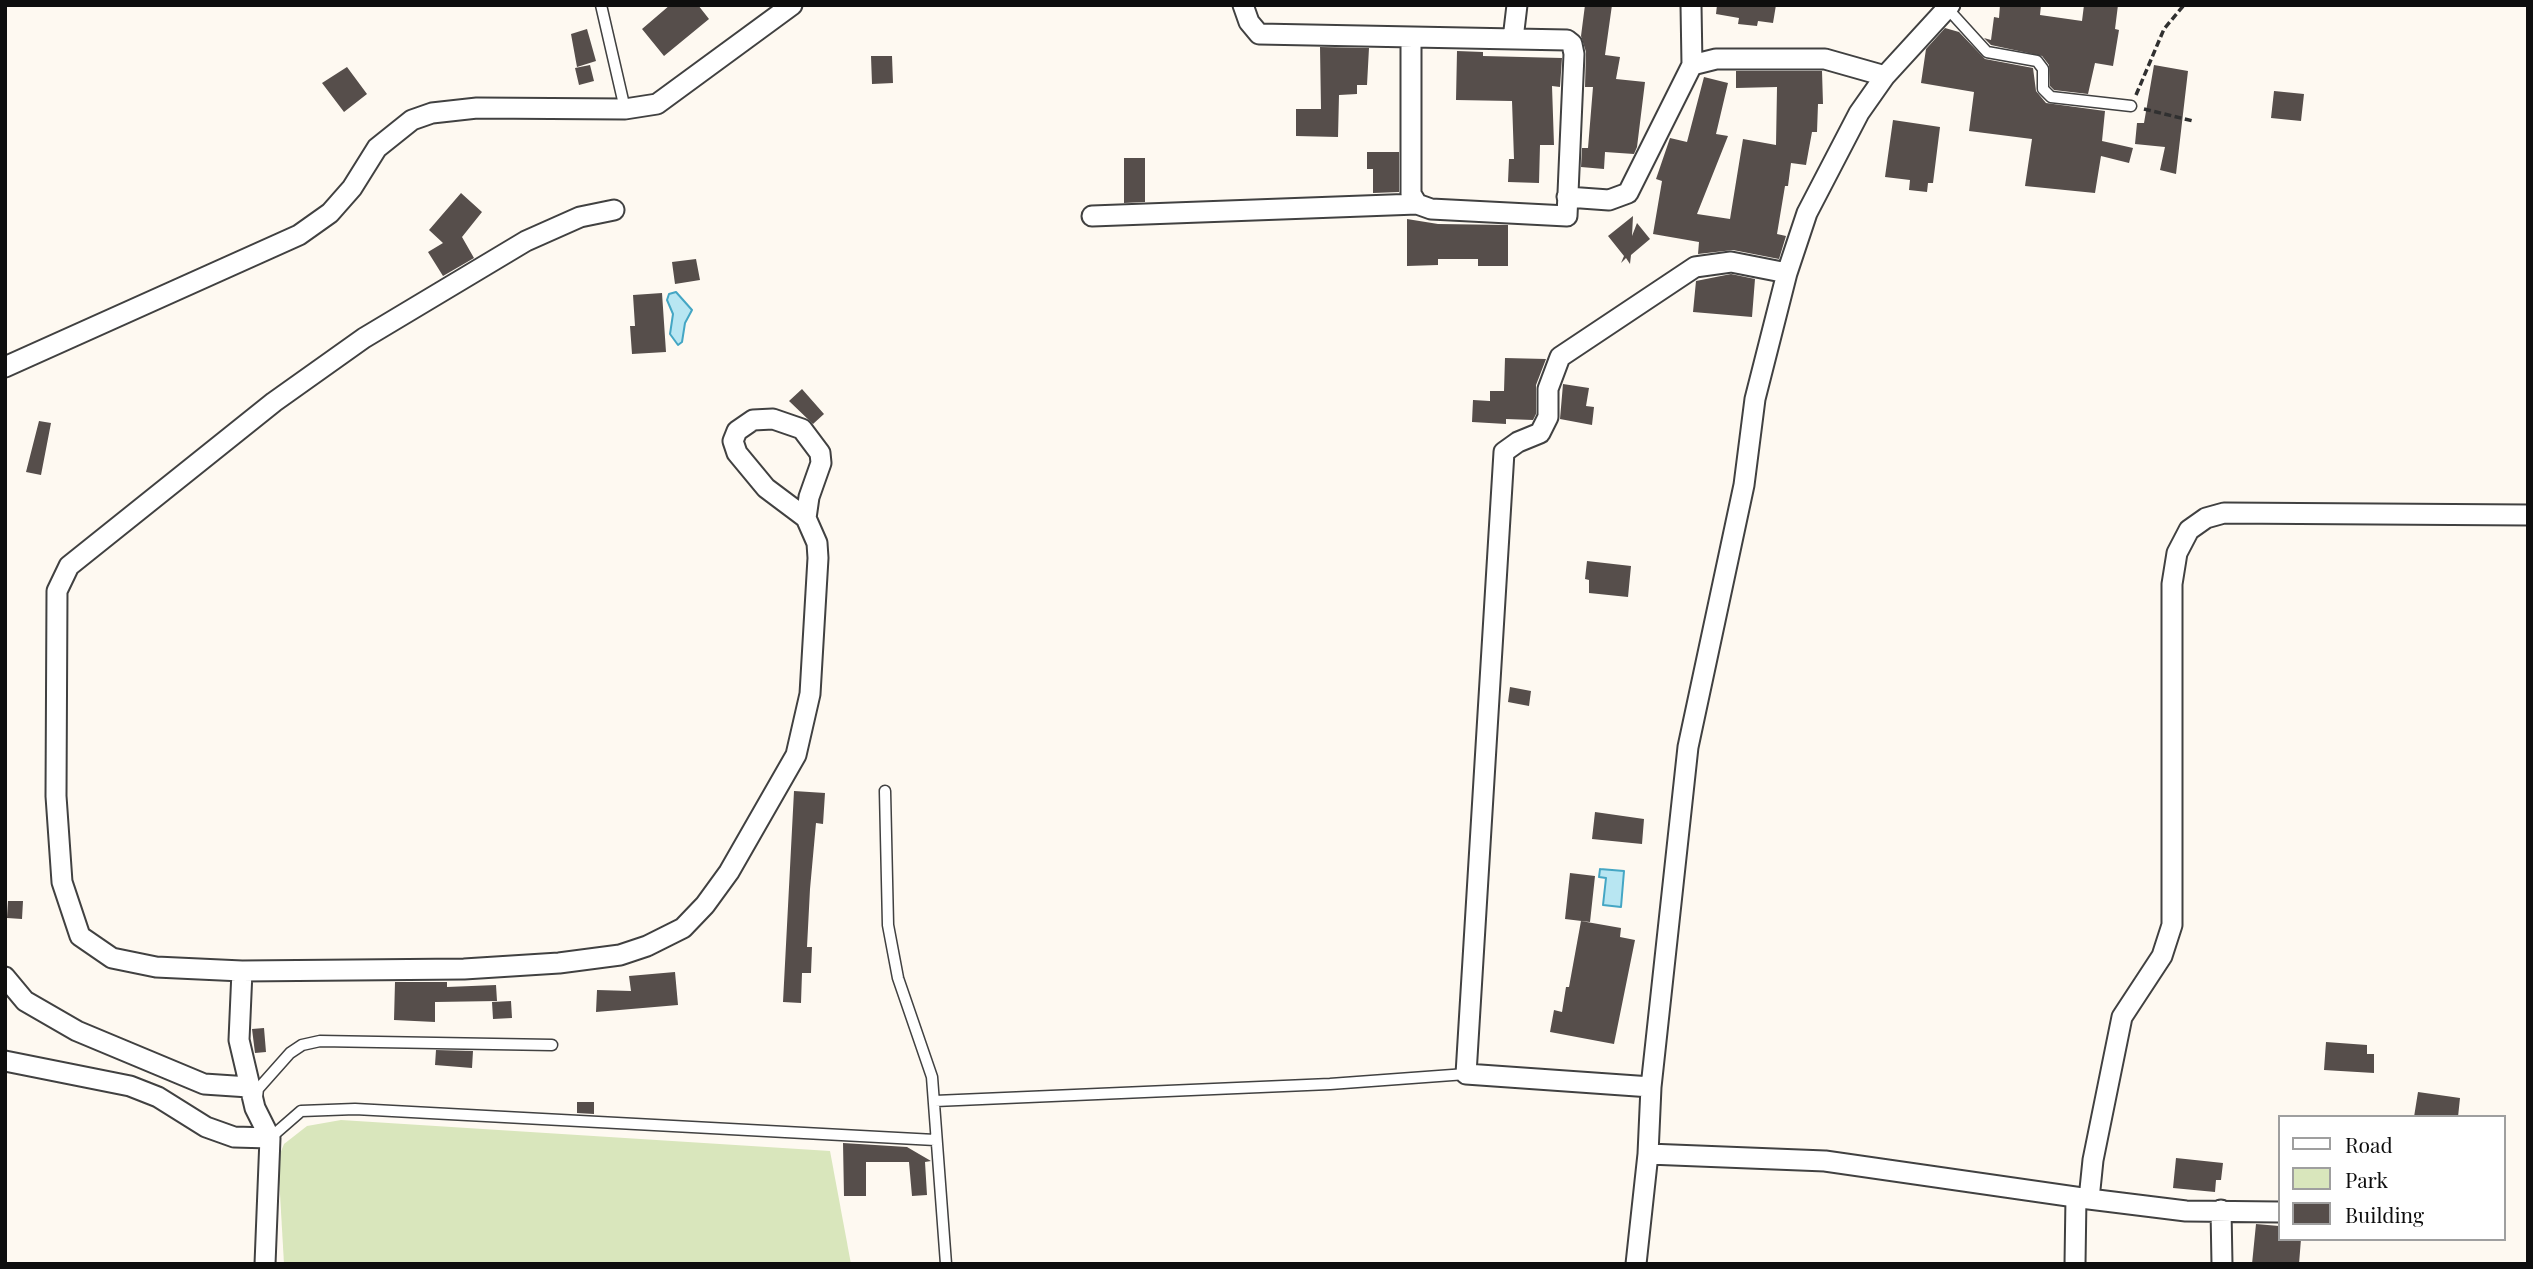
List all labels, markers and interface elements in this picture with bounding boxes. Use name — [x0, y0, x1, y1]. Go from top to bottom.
legend — [2278, 1115, 2505, 1241]
text: Road — [2345, 1130, 2393, 1158]
text: Park — [2345, 1165, 2388, 1193]
text: Building — [2345, 1200, 2424, 1228]

